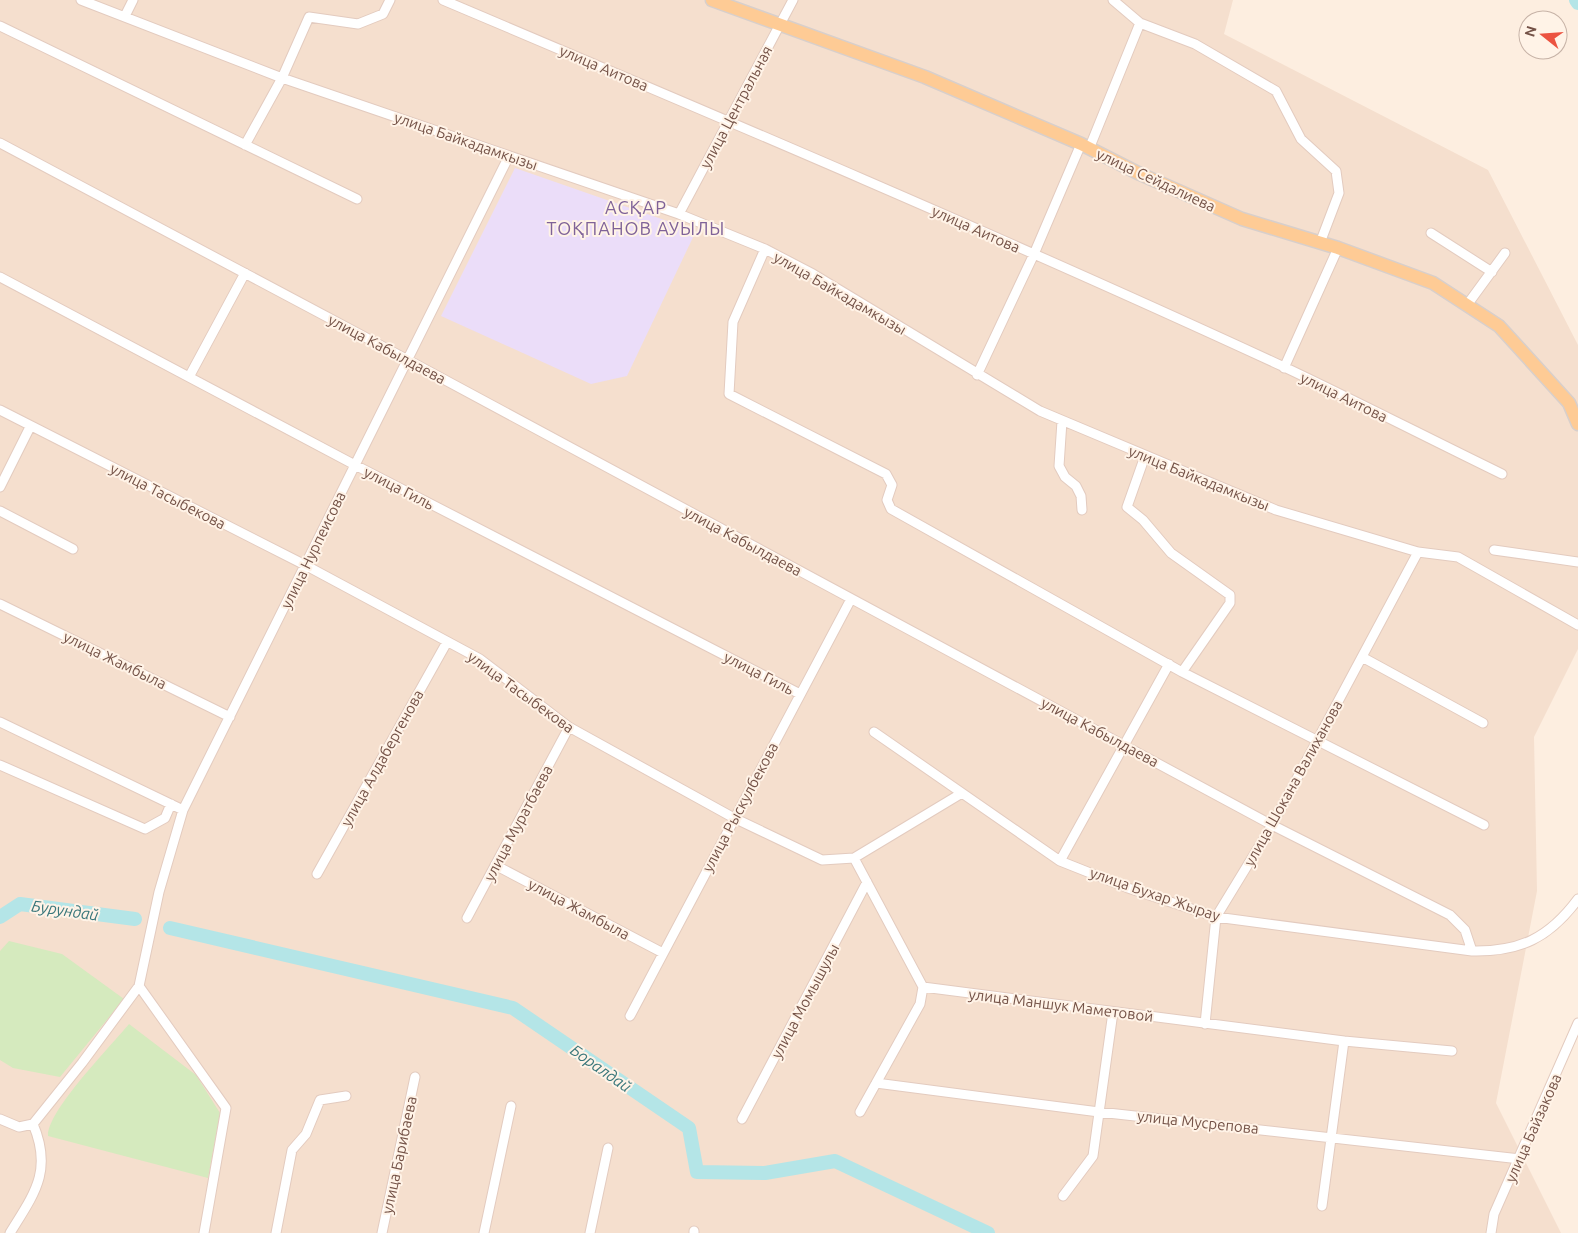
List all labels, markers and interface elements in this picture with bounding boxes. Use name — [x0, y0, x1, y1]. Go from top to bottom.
north arrow — [1518, 10, 1568, 60]
text: N — [1521, 24, 1540, 39]
street label: улица Аитова — [557, 42, 651, 94]
street label: улица Центральная — [696, 43, 776, 171]
street label: улица Байкадамкызы — [392, 108, 540, 174]
street label: улица Сейдалиева — [1094, 145, 1218, 215]
district label: АСҚАР ТОҚПАНОВ АУЫЛЫ — [547, 197, 725, 238]
street label: улица Аитова — [929, 202, 1023, 256]
street label: улица Байкадамкызы — [771, 248, 909, 338]
street label: улица Кабылдаева — [325, 311, 449, 387]
street label: улица Аитова — [1298, 369, 1390, 425]
street label: улица Байкадамкызы — [1126, 442, 1272, 514]
street label: улица Тасыбекова — [107, 460, 229, 532]
street label: улица Гиль — [361, 463, 437, 513]
street label: улица Нурпеисова — [277, 489, 349, 611]
street label: улица Кабылдаева — [681, 503, 805, 579]
street label: улица Жамбыла — [61, 628, 169, 692]
street label: улица Тасыбекова — [464, 648, 578, 736]
street label: улица Гиль — [721, 648, 797, 698]
street label: улица Алдабергенова — [337, 687, 427, 829]
street label: улица Кабылдаева — [1038, 694, 1162, 770]
street label: улица Шокана Валиханова — [1240, 697, 1346, 869]
street label: улица Рыскулбекова — [699, 739, 781, 875]
street label: улица Муратбаева — [480, 762, 556, 884]
street label: улица Бухар Жырау — [1088, 864, 1222, 924]
street label: улица Жамбыла — [525, 875, 633, 943]
water label: Бурундай — [30, 896, 100, 924]
street label: улица Момышулы — [768, 941, 842, 1061]
street label: улица Маншук Маметовой — [968, 985, 1154, 1025]
water label: Боралдай — [567, 1041, 635, 1096]
street label: улица Байзакова — [1501, 1071, 1565, 1185]
street label: улица Барибаева — [378, 1095, 420, 1215]
street label: улица Мусрепова — [1136, 1107, 1260, 1137]

